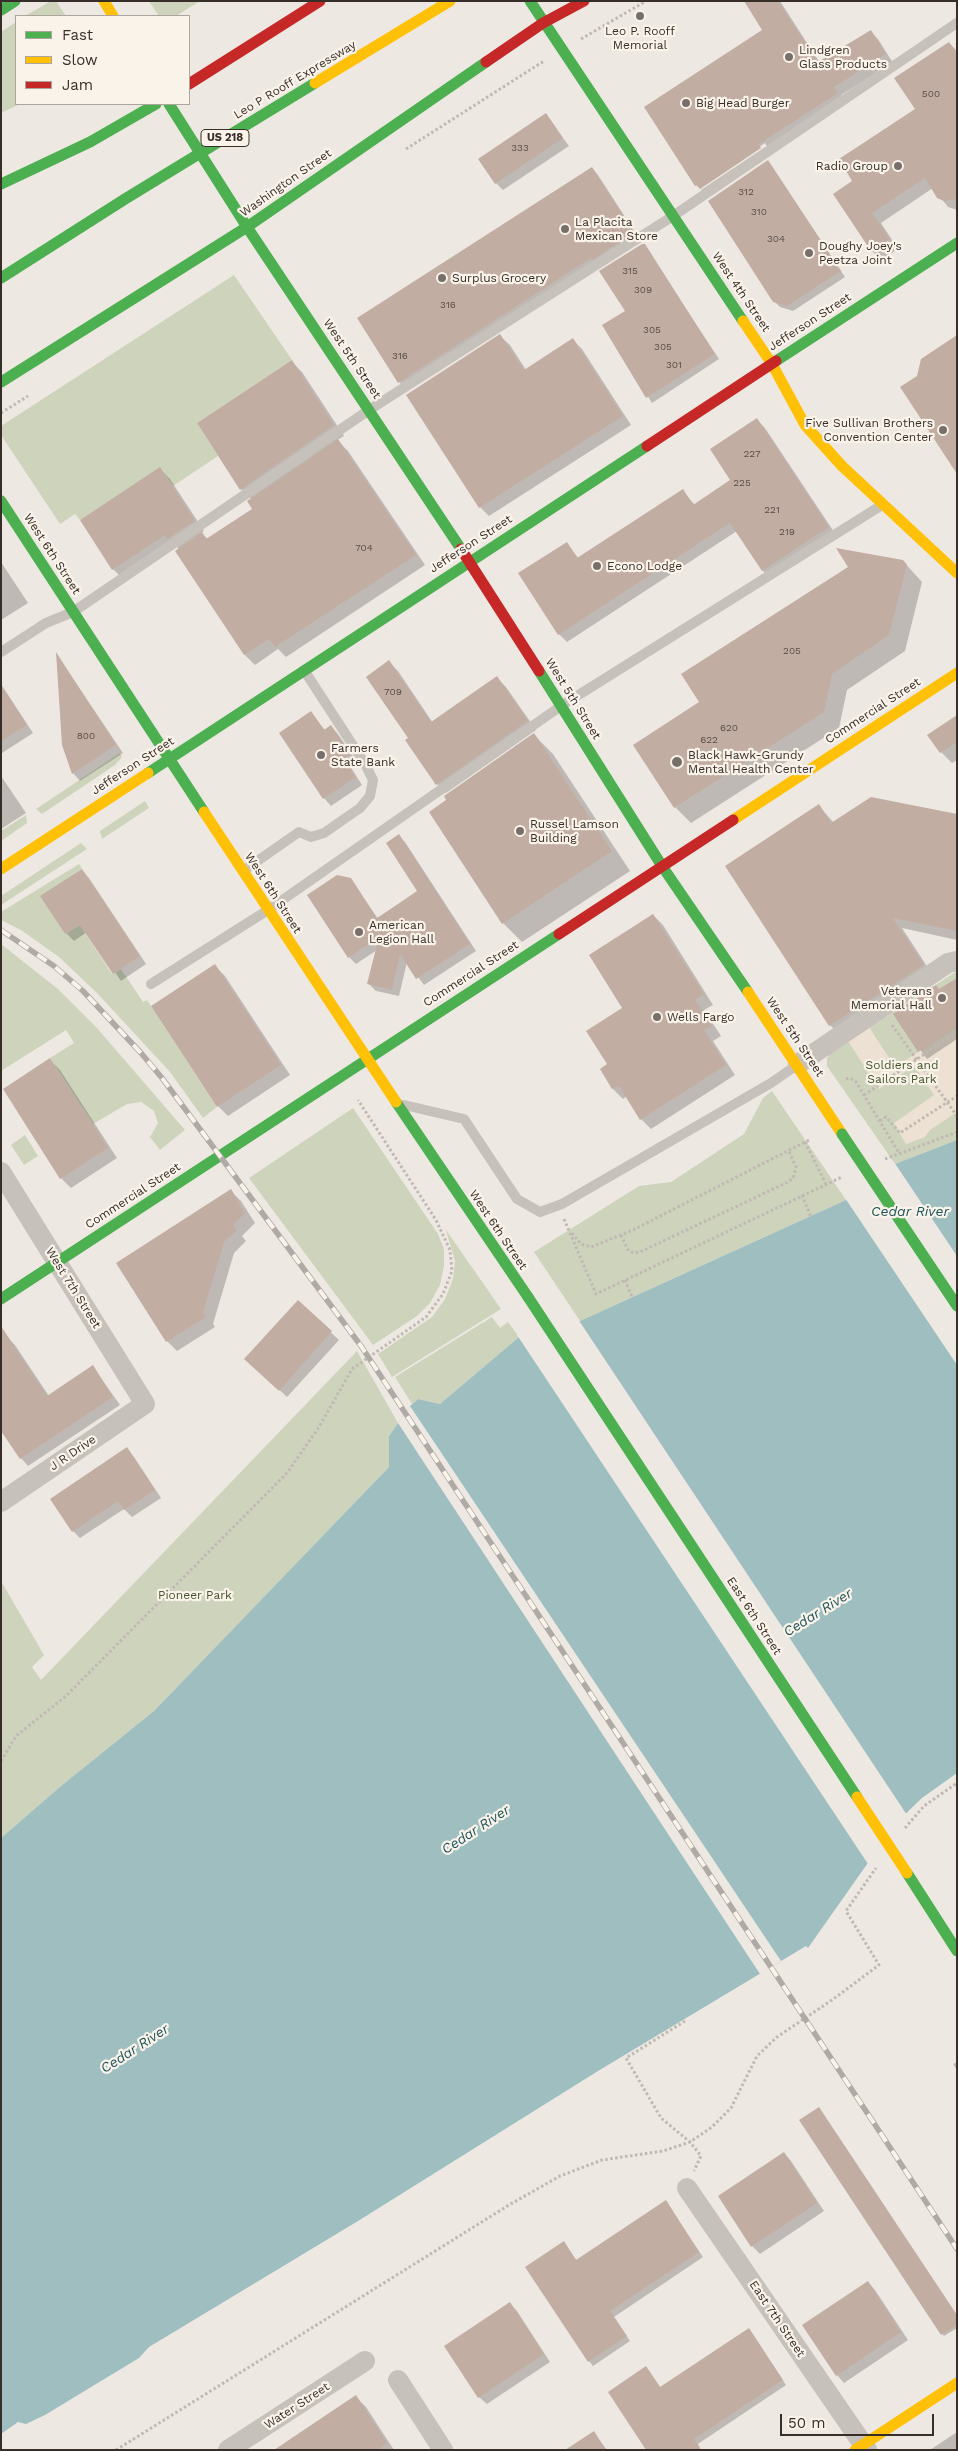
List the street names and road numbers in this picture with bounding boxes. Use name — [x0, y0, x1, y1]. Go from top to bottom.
street label: Leo P Rooff Expressway — [231, 38, 359, 122]
road number: US 218 — [201, 130, 249, 146]
street label: Washington Street — [237, 146, 335, 220]
street label: West 4th Street — [709, 249, 773, 335]
street label: Jefferson Street — [766, 290, 854, 354]
street label: West 5th Street — [320, 316, 384, 402]
street label: West 6th Street — [21, 511, 83, 597]
street label: Jefferson Street — [427, 512, 515, 576]
street label: West 5th Street — [542, 656, 604, 742]
street label: Commercial Street — [823, 675, 923, 747]
street label: Jefferson Street — [89, 734, 177, 798]
street label: West 6th Street — [242, 850, 304, 936]
street label: Commercial Street — [421, 938, 521, 1010]
street label: West 5th Street — [763, 994, 827, 1080]
street label: Commercial Street — [83, 1160, 183, 1232]
street label: West 6th Street — [466, 1187, 530, 1273]
street label: West 7th Street — [42, 1245, 104, 1331]
street label: J R Drive — [47, 1432, 99, 1474]
street label: East 6th Street — [723, 1574, 785, 1658]
street label: East 7th Street — [746, 2278, 808, 2360]
street label: Water Street — [262, 2380, 332, 2432]

